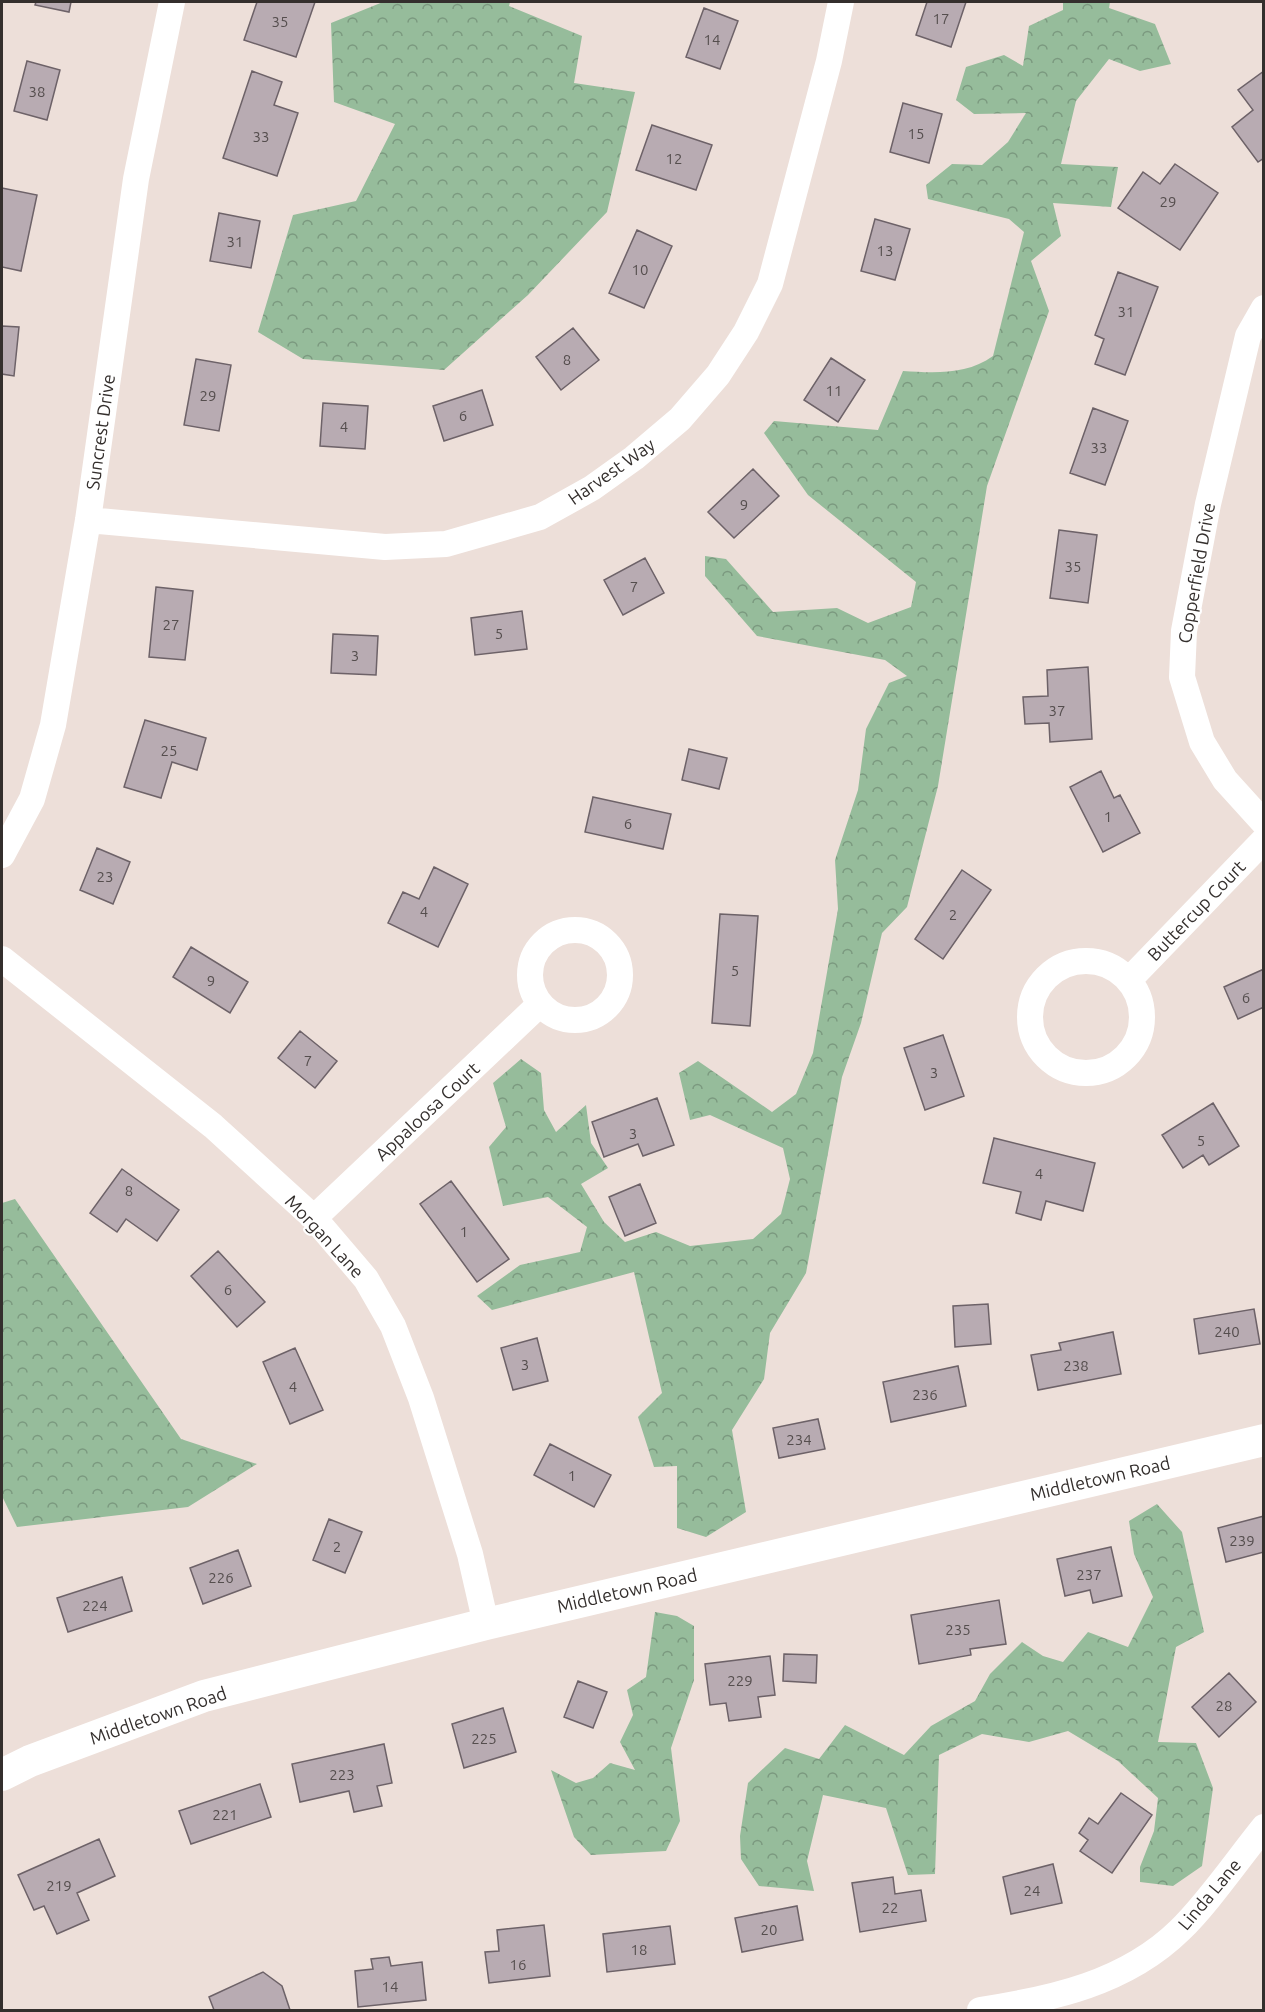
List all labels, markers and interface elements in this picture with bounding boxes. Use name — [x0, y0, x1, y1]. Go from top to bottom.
house number: 17 — [933, 10, 949, 27]
house number: 35 — [272, 13, 288, 30]
house number: 14 — [704, 31, 720, 48]
house number: 38 — [29, 83, 45, 100]
house number: 15 — [908, 125, 924, 142]
house number: 33 — [253, 128, 269, 145]
house number: 12 — [666, 150, 682, 167]
house number: 29 — [1160, 193, 1176, 210]
house number: 31 — [227, 233, 243, 250]
house number: 13 — [877, 242, 893, 259]
house number: 10 — [632, 261, 648, 278]
house number: 31 — [1118, 303, 1134, 320]
house number: 8 — [563, 351, 571, 368]
street label: Suncrest Drive — [82, 373, 118, 491]
house number: 11 — [826, 382, 842, 399]
house number: 29 — [200, 387, 216, 404]
house number: 6 — [459, 407, 467, 424]
house number: 4 — [340, 418, 348, 435]
street label: Harvest Way — [564, 434, 658, 508]
house number: 33 — [1091, 439, 1107, 456]
house number: 9 — [740, 496, 748, 513]
street label: Copperfield Drive — [1174, 501, 1218, 645]
house number: 35 — [1065, 558, 1081, 575]
house number: 7 — [630, 578, 638, 595]
house number: 27 — [163, 616, 179, 633]
house number: 5 — [495, 625, 503, 642]
house number: 3 — [351, 647, 359, 664]
house number: 37 — [1049, 702, 1065, 719]
house number: 25 — [161, 742, 177, 759]
house number: 1 — [1104, 808, 1112, 825]
house number: 6 — [624, 815, 632, 832]
street label: Buttercup Court — [1143, 856, 1249, 964]
house number: 23 — [97, 868, 113, 885]
house number: 4 — [420, 903, 428, 920]
house number: 2 — [949, 906, 957, 923]
house number: 5 — [731, 962, 739, 979]
house number: 9 — [207, 972, 215, 989]
house number: 6 — [1242, 989, 1250, 1006]
house number: 7 — [304, 1052, 312, 1069]
street label: Appaloosa Court — [371, 1058, 483, 1164]
house number: 3 — [930, 1064, 938, 1081]
house number: 3 — [629, 1125, 637, 1142]
house number: 5 — [1197, 1132, 1205, 1149]
house number: 4 — [1035, 1165, 1043, 1182]
house number: 8 — [125, 1182, 133, 1199]
street label: Morgan Lane — [282, 1191, 368, 1281]
house number: 1 — [460, 1223, 468, 1240]
house number: 6 — [224, 1281, 232, 1298]
house number: 240 — [1214, 1323, 1240, 1340]
house number: 3 — [521, 1356, 529, 1373]
house number: 238 — [1063, 1357, 1089, 1374]
house number: 4 — [289, 1378, 297, 1395]
house number: 236 — [912, 1386, 938, 1403]
house number: 234 — [786, 1431, 812, 1448]
street label: Middletown Road — [1028, 1452, 1172, 1504]
house number: 1 — [568, 1467, 576, 1484]
house number: 239 — [1229, 1532, 1255, 1549]
house number: 2 — [333, 1538, 341, 1555]
street label: Middletown Road — [555, 1564, 699, 1616]
house number: 237 — [1076, 1566, 1102, 1583]
house number: 226 — [208, 1569, 234, 1586]
house number: 224 — [82, 1597, 108, 1614]
house number: 235 — [945, 1621, 971, 1638]
house number: 229 — [727, 1672, 753, 1689]
street label: Middletown Road — [87, 1682, 229, 1748]
house number: 28 — [1216, 1697, 1232, 1714]
house number: 225 — [471, 1730, 497, 1747]
house number: 223 — [329, 1766, 355, 1783]
house number: 221 — [212, 1806, 238, 1823]
street label: Linda Lane — [1174, 1854, 1244, 1934]
house number: 219 — [46, 1877, 72, 1894]
house number: 24 — [1024, 1882, 1040, 1899]
house number: 22 — [882, 1899, 898, 1916]
house number: 20 — [761, 1921, 777, 1938]
house number: 18 — [631, 1941, 647, 1958]
house number: 16 — [510, 1956, 526, 1973]
house number: 14 — [382, 1978, 398, 1995]

